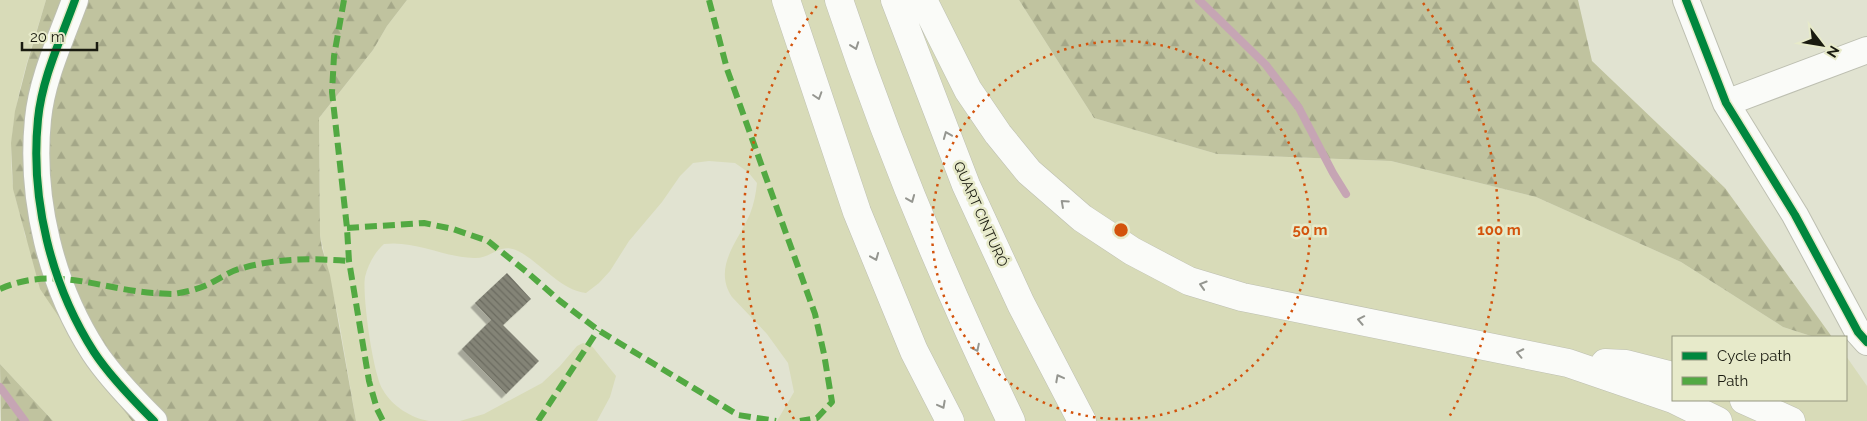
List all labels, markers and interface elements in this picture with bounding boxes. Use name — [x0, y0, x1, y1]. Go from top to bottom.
scale bar — [22, 20, 98, 52]
north arrow — [1797, 20, 1847, 70]
text: 20 m — [30, 28, 65, 46]
one-way arrow — [849, 41, 859, 50]
text: N — [1824, 43, 1843, 60]
one-way arrow — [812, 91, 822, 100]
one-way arrow — [943, 131, 953, 140]
street label: QUART CINTURÓ — [951, 158, 1012, 269]
one-way arrow — [906, 194, 916, 202]
one-way arrow — [1060, 199, 1069, 208]
centre of rings — [1112, 221, 1130, 239]
text: 50 m — [1292, 221, 1328, 239]
text: 100 m — [1477, 221, 1521, 239]
one-way arrow — [869, 253, 879, 261]
one-way arrow — [1199, 281, 1207, 291]
one-way arrow — [1357, 316, 1366, 326]
legend — [1672, 336, 1847, 401]
one-way arrow — [970, 343, 980, 352]
text: Cycle path — [1717, 347, 1791, 365]
one-way arrow — [1516, 348, 1525, 358]
text: Path — [1717, 372, 1748, 390]
one-way arrow — [1055, 374, 1065, 383]
one-way arrow — [936, 400, 946, 409]

